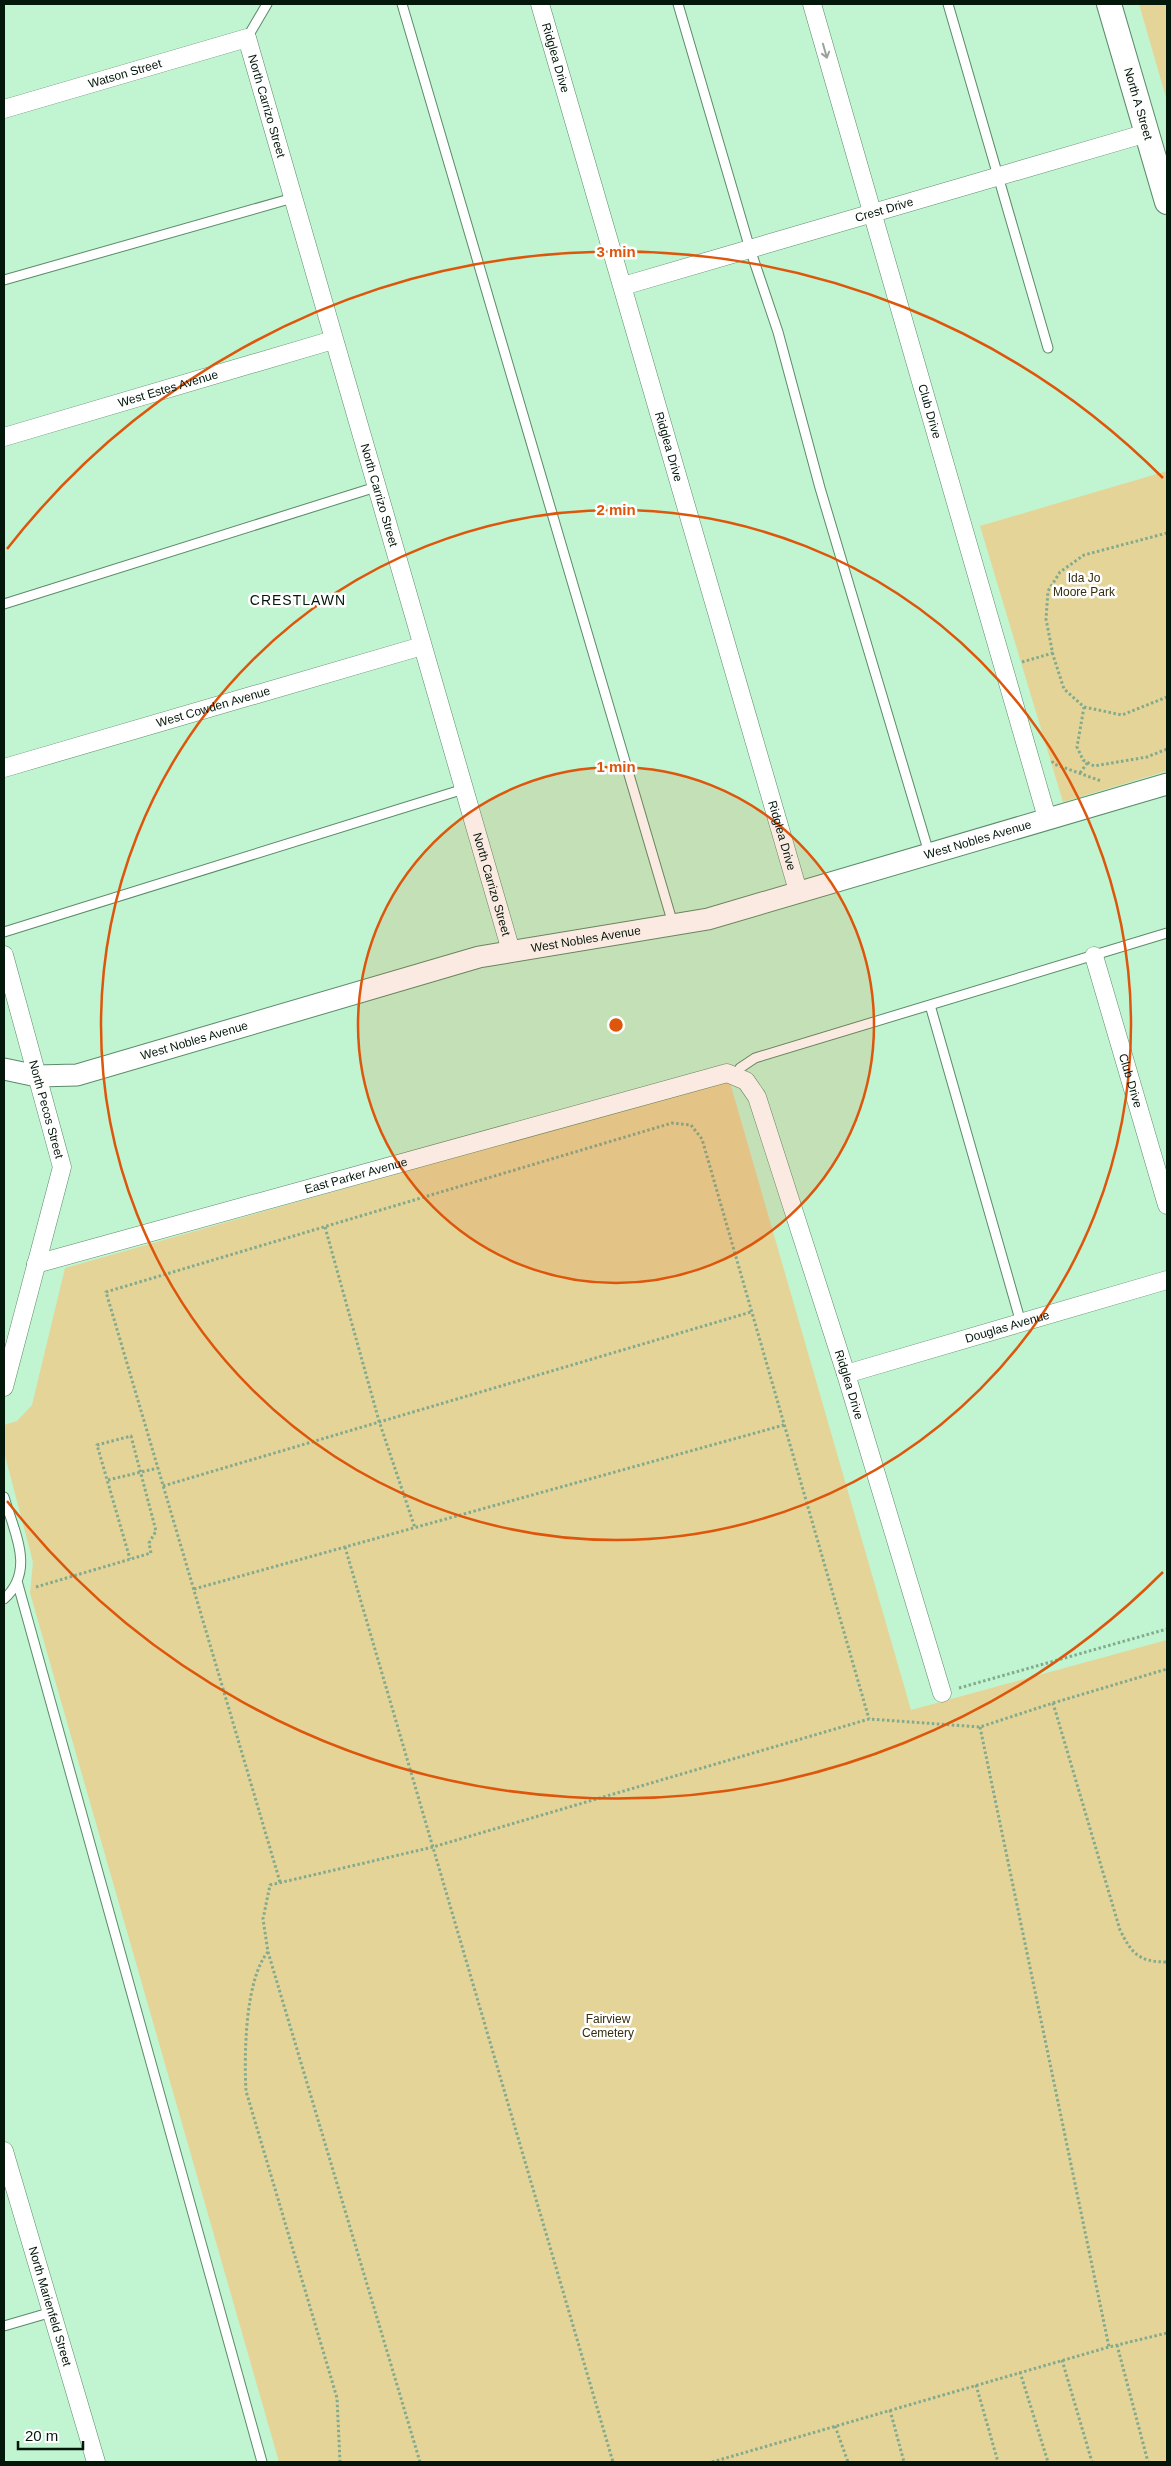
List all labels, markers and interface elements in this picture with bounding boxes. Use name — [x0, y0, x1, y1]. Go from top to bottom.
street label: Ridglea Drive — [539, 21, 573, 95]
one-way arrow — [821, 42, 831, 58]
street label: North Carrizo Street — [245, 53, 288, 160]
street label: Watson Street — [87, 56, 164, 91]
street label: North A Street — [1121, 66, 1156, 142]
street label: Crest Drive — [853, 195, 915, 225]
text: 3 min — [596, 243, 636, 260]
street label: West Estes Avenue — [116, 367, 220, 410]
street label: Club Drive — [915, 382, 944, 441]
street label: Ridglea Drive — [652, 410, 686, 484]
street label: North Carrizo Street — [358, 442, 401, 549]
text: 2 min — [596, 501, 636, 518]
park label: Ida Jo Moore Park — [1053, 571, 1116, 599]
district label: CRESTLAWN — [250, 592, 346, 608]
street label: West Cowden Avenue — [155, 684, 272, 730]
text: 1 min — [596, 758, 636, 775]
street label: Ridglea Drive — [765, 799, 799, 872]
street label: West Nobles Avenue — [922, 817, 1033, 862]
street label: North Carrizo Street — [470, 831, 513, 938]
street label: West Nobles Avenue — [530, 923, 642, 955]
centre of rings — [607, 1016, 625, 1034]
street label: West Nobles Avenue — [139, 1018, 250, 1063]
street label: Club Drive — [1116, 1052, 1145, 1110]
street label: North Pecos Street — [26, 1059, 67, 1161]
street label: East Parker Avenue — [303, 1155, 409, 1196]
street label: Douglas Avenue — [963, 1308, 1051, 1346]
street label: Ridglea Drive — [832, 1348, 866, 1421]
park label: Fairview Cemetery — [582, 2012, 634, 2040]
street label: North Marienfeld Street — [26, 2245, 74, 2369]
scale bar — [18, 2418, 82, 2450]
text: 20 m — [25, 2427, 58, 2444]

